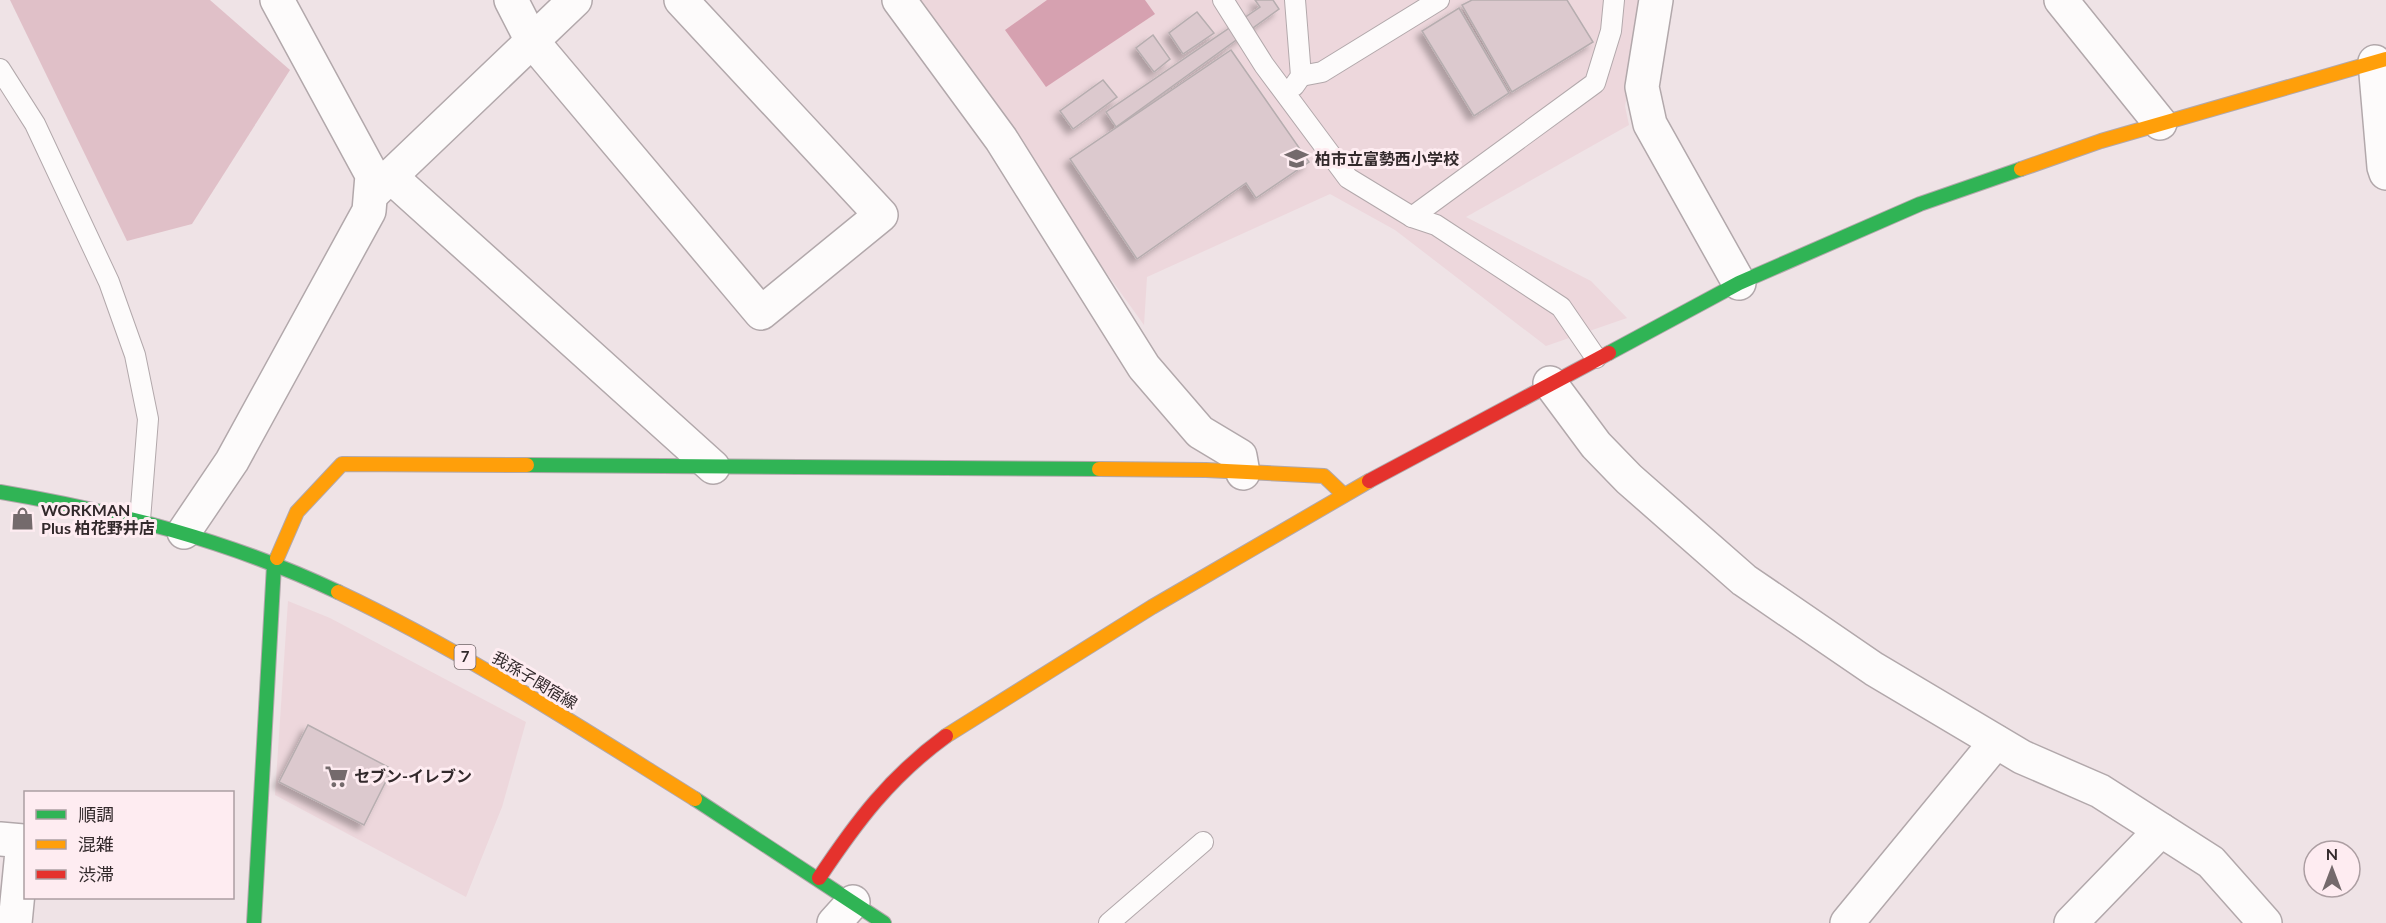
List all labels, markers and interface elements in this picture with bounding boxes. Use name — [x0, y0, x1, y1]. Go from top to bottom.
school or university icon: 柏市立富勢西小学校 — [1284, 146, 1310, 172]
place label: 柏市立富勢西小学校 — [1315, 149, 1459, 168]
place label: WORKMAN Plus 柏花野井店 — [41, 500, 155, 537]
shop icon: WORKMAN Plus 柏花野井店 — [10, 506, 36, 532]
road number: 7 — [454, 645, 476, 669]
street label: 我孫子関宿線 — [489, 647, 581, 712]
supermarket icon: セブン-イレブン — [323, 763, 349, 789]
place label: セブン-イレブン — [354, 766, 472, 785]
legend — [24, 791, 234, 899]
text: 順調 — [78, 803, 114, 825]
text: 混雑 — [78, 833, 114, 855]
north arrow — [2302, 839, 2362, 899]
text: N — [2326, 844, 2338, 863]
text: 渋滞 — [78, 863, 114, 885]

